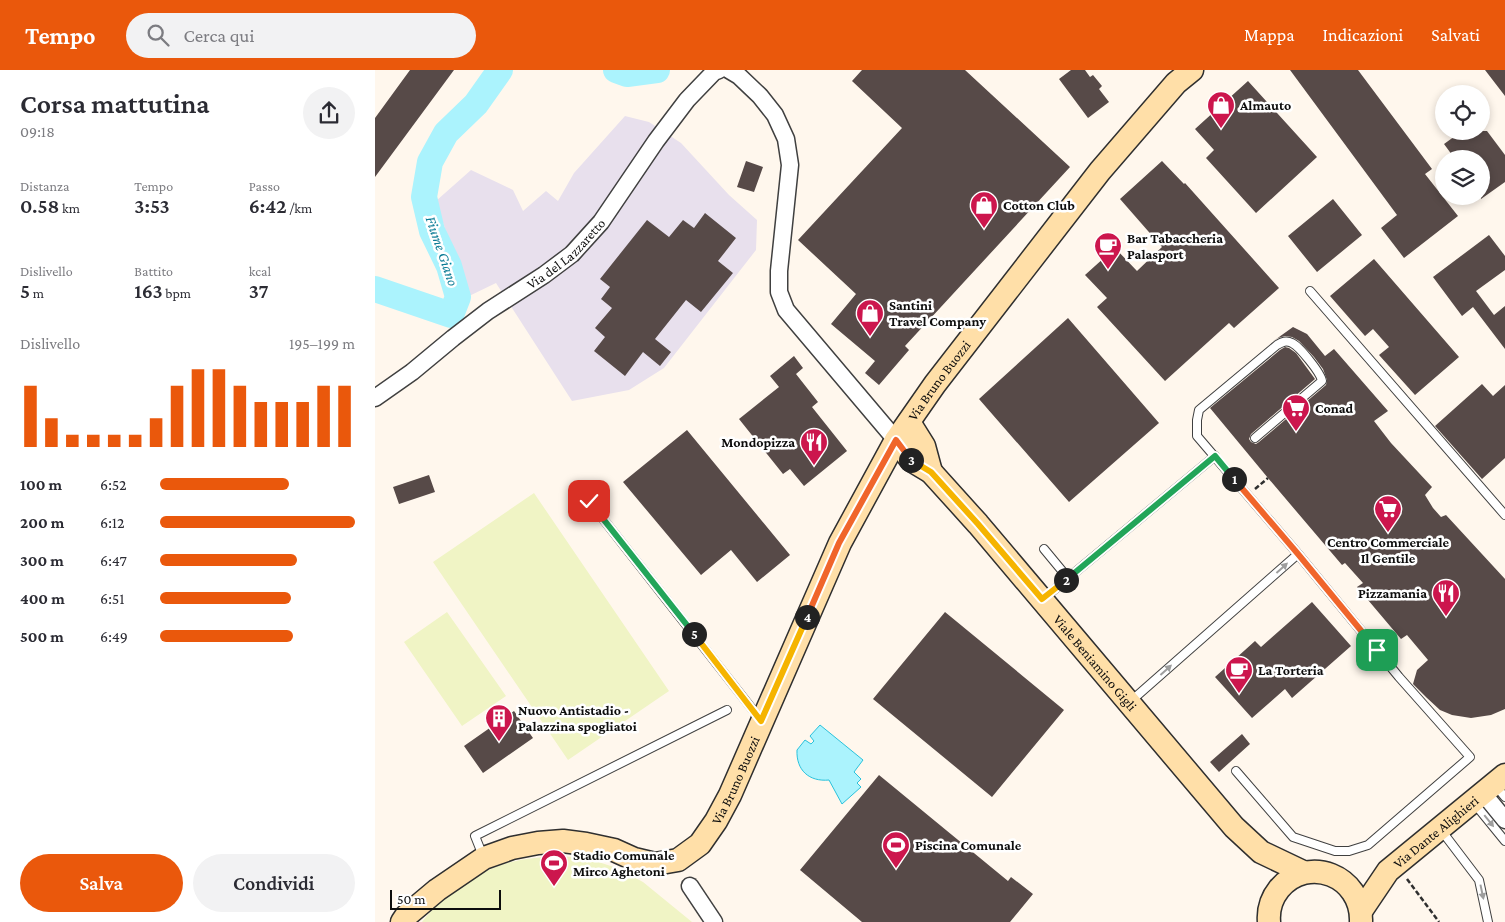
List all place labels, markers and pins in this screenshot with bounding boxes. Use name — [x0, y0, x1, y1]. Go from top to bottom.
shop icon: Almauto — [1206, 90, 1236, 129]
place label: Almauto — [1239, 97, 1291, 113]
shop icon: Cotton Club — [969, 190, 999, 229]
place label: Cotton Club — [1003, 197, 1075, 213]
place label: Bar Tabaccheria Palasport — [1127, 230, 1223, 262]
cafe icon: Bar Tabaccheria Palasport — [1093, 231, 1123, 270]
place label: Santini Travel Company — [889, 297, 986, 329]
shop icon: Santini Travel Company — [855, 298, 885, 337]
supermarket icon: Conad — [1281, 393, 1311, 432]
place label: Conad — [1315, 400, 1354, 416]
restaurant icon: Mondopizza — [799, 427, 829, 466]
place label: Mondopizza — [721, 434, 795, 450]
pin: 3 — [899, 448, 923, 472]
pin: 1 — [1221, 466, 1247, 492]
pin — [568, 480, 610, 522]
supermarket icon: Centro Commerciale Il Gentile — [1373, 494, 1403, 533]
place label: Centro Commerciale Il Gentile — [1327, 534, 1450, 566]
pin: 2 — [1053, 568, 1079, 592]
restaurant icon: Pizzamania — [1431, 578, 1461, 617]
place label: Pizzamania — [1358, 585, 1427, 601]
pin: 4 — [795, 604, 819, 630]
pin: 5 — [681, 622, 707, 646]
pin — [1356, 629, 1398, 671]
cafe icon: La Torteria — [1224, 655, 1254, 694]
place label: La Torteria — [1258, 662, 1324, 678]
place label: Nuovo Antistadio - Palazzina spogliatoi — [518, 702, 637, 734]
building icon: Nuovo Antistadio - Palazzina spogliatoi — [484, 703, 514, 742]
sports icon: Piscina Comunale — [881, 830, 911, 869]
place label: Piscina Comunale — [915, 837, 1022, 853]
place label: Stadio Comunale Mirco Aghetoni — [573, 847, 675, 879]
sports icon: Stadio Comunale Mirco Aghetoni — [539, 848, 569, 887]

